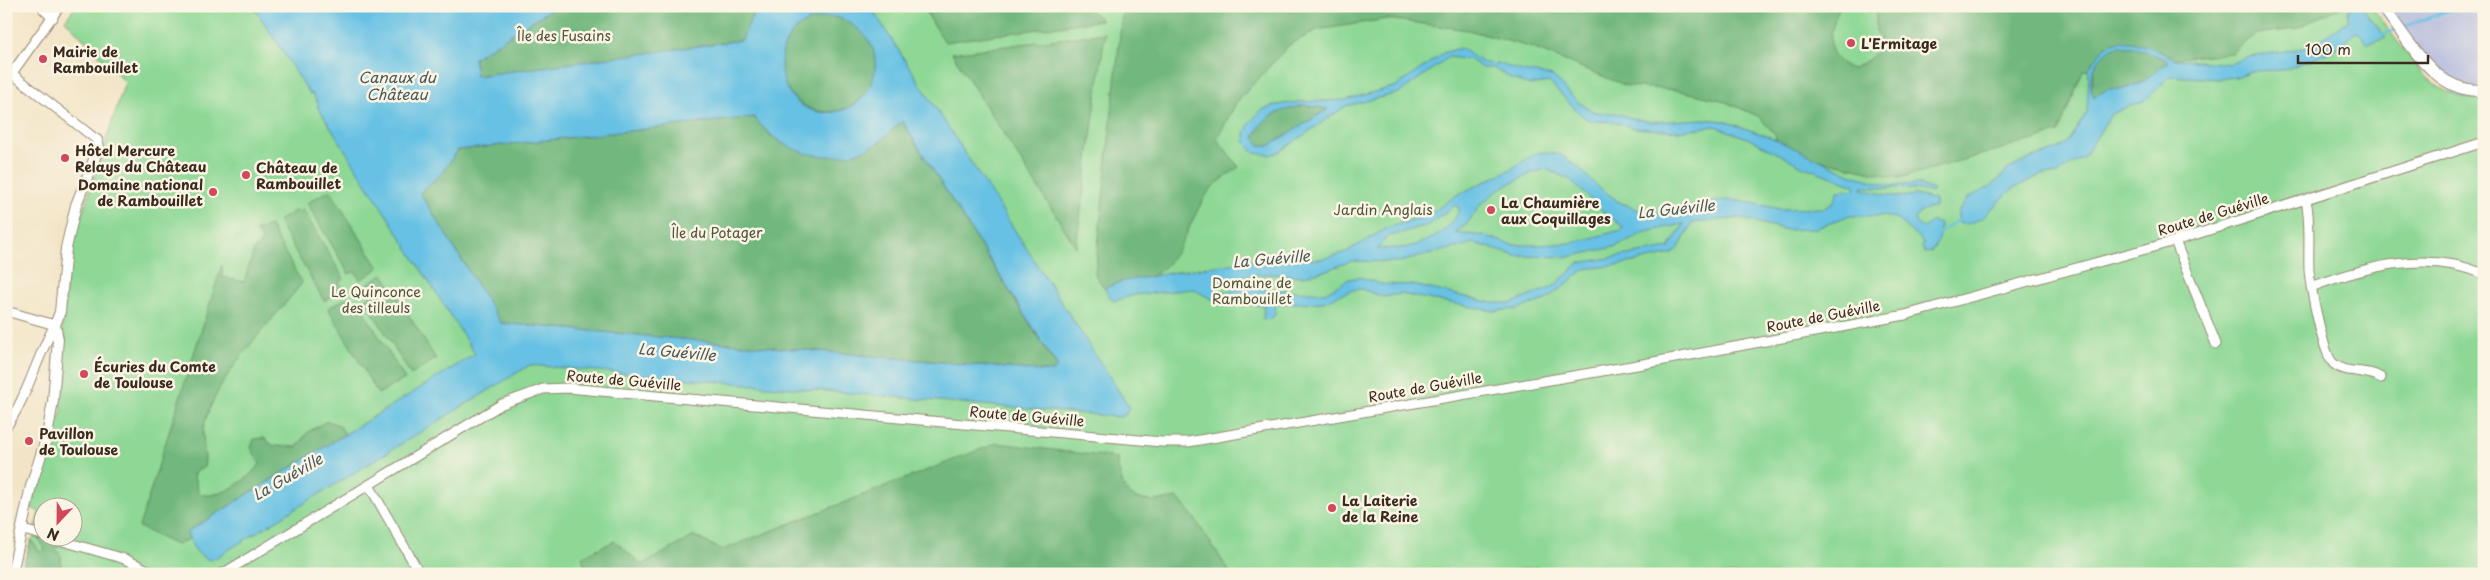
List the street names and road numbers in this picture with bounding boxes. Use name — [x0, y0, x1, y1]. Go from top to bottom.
street label: Route de Guéville — [2155, 187, 2272, 241]
street label: Route de Guéville — [1764, 295, 1882, 337]
street label: Route de Guéville — [566, 365, 683, 396]
street label: Route de Guéville — [1366, 367, 1484, 407]
street label: Route de Guéville — [969, 401, 1086, 432]

